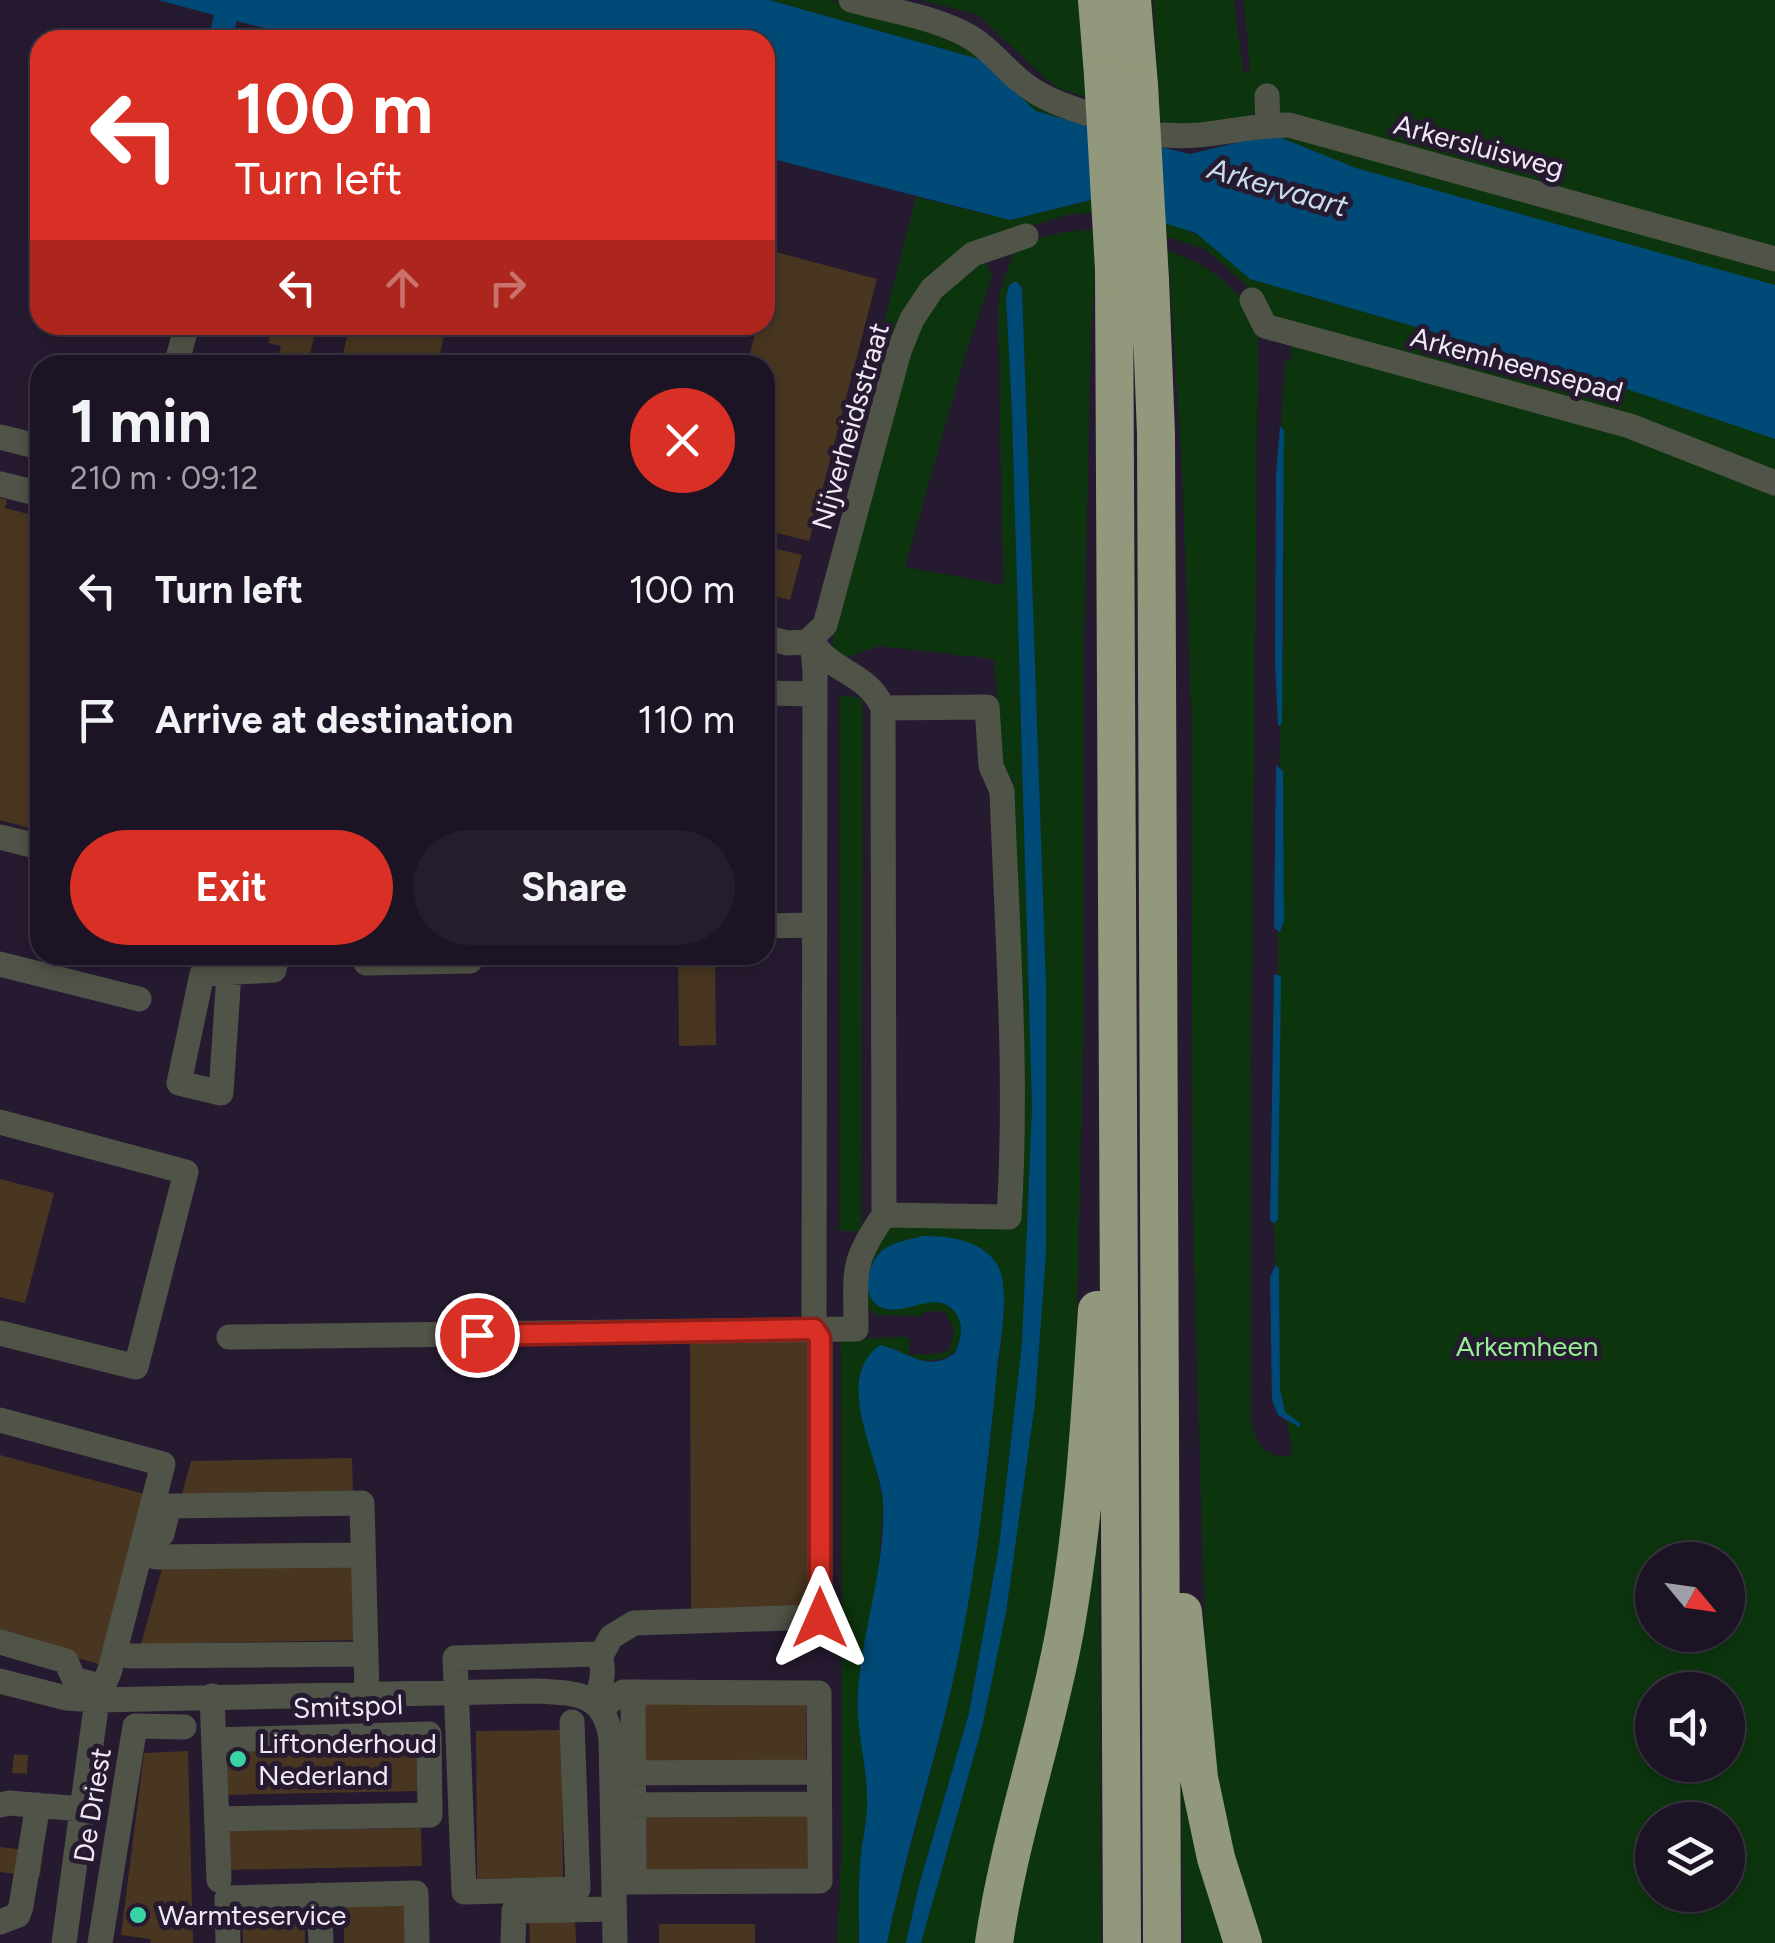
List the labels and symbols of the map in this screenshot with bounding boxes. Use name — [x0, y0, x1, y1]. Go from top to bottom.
street label: Arkersluisweg — [1390, 107, 1568, 185]
water label: Arkervaart — [1203, 149, 1353, 225]
street label: Nijverheidsstraat — [804, 319, 896, 533]
street label: Arkemheensepad — [1407, 319, 1627, 409]
pin — [435, 1293, 520, 1378]
park label: Arkemheen — [1456, 1329, 1598, 1363]
north arrow — [1635, 1542, 1745, 1652]
position arrow — [768, 1566, 872, 1670]
street label: Smitspol — [292, 1687, 404, 1725]
place label: Liftonderhoud Nederland — [258, 1726, 437, 1792]
street label: De Driest — [66, 1745, 118, 1865]
marker: Liftonderhoud Nederland — [227, 1748, 249, 1770]
place label: Warmteservice — [158, 1898, 346, 1932]
marker: Warmteservice — [127, 1904, 149, 1926]

